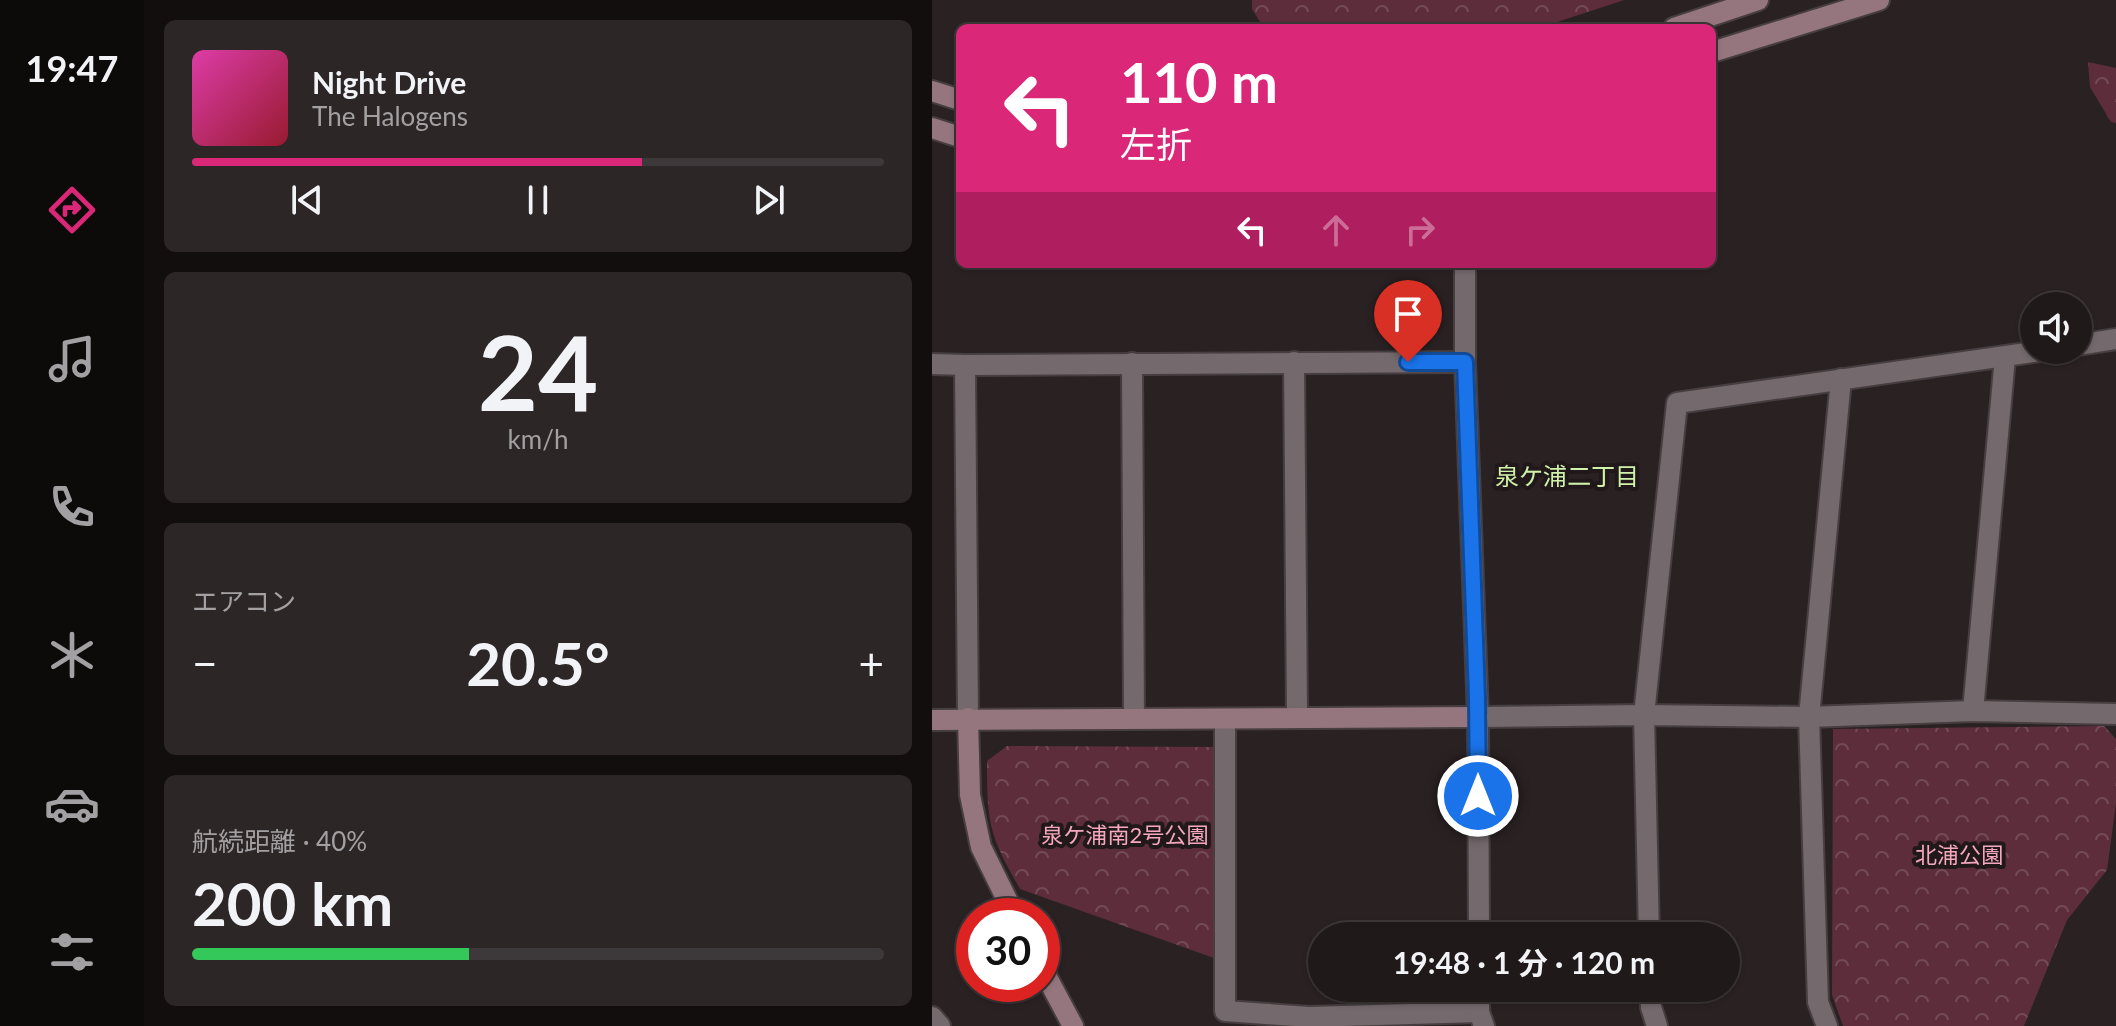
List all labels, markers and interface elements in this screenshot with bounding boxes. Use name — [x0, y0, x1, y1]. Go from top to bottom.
text: 19:47 — [26, 46, 118, 90]
text: 110 m — [1120, 48, 1278, 115]
icon: left — [988, 56, 1092, 160]
text: Night Drive — [312, 64, 466, 100]
text: The Halogens — [312, 100, 468, 132]
text: 左折 — [1120, 122, 1192, 166]
icon: previous — [285, 178, 329, 222]
icon: pause — [516, 178, 560, 222]
icon: next — [747, 178, 791, 222]
icon: directions — [44, 182, 100, 238]
icon: left — [1230, 208, 1274, 252]
icon: ahead — [1314, 208, 1358, 252]
icon: right — [1398, 208, 1442, 252]
pin — [1374, 280, 1442, 362]
icon: arrive — [1386, 292, 1430, 336]
map controls — [2020, 292, 2092, 364]
button: sound — [2020, 292, 2092, 364]
text: 24 — [478, 308, 598, 433]
icon: music — [44, 331, 100, 387]
text: km/h — [508, 423, 568, 455]
district label: 泉ケ浦二丁目 — [1495, 461, 1639, 490]
icon: phone — [44, 479, 100, 535]
text: エアコン — [192, 585, 296, 617]
icon: climate — [44, 627, 100, 683]
text: 20.5° — [466, 627, 610, 699]
text: − — [192, 637, 218, 689]
text: + — [858, 637, 884, 689]
position arrow — [1436, 754, 1520, 838]
icon: car — [44, 776, 100, 832]
park label: 泉ケ浦南2号公園 — [1042, 821, 1208, 848]
text: 航続距離 · 40% — [192, 825, 367, 857]
park label: 北浦公園 — [1915, 841, 2003, 868]
text: 200 km — [192, 867, 393, 939]
speed limit sign: 30 — [956, 898, 1060, 1002]
icon: filters — [44, 924, 100, 980]
text: 19:48 · 1 分 · 120 m — [1393, 944, 1655, 980]

